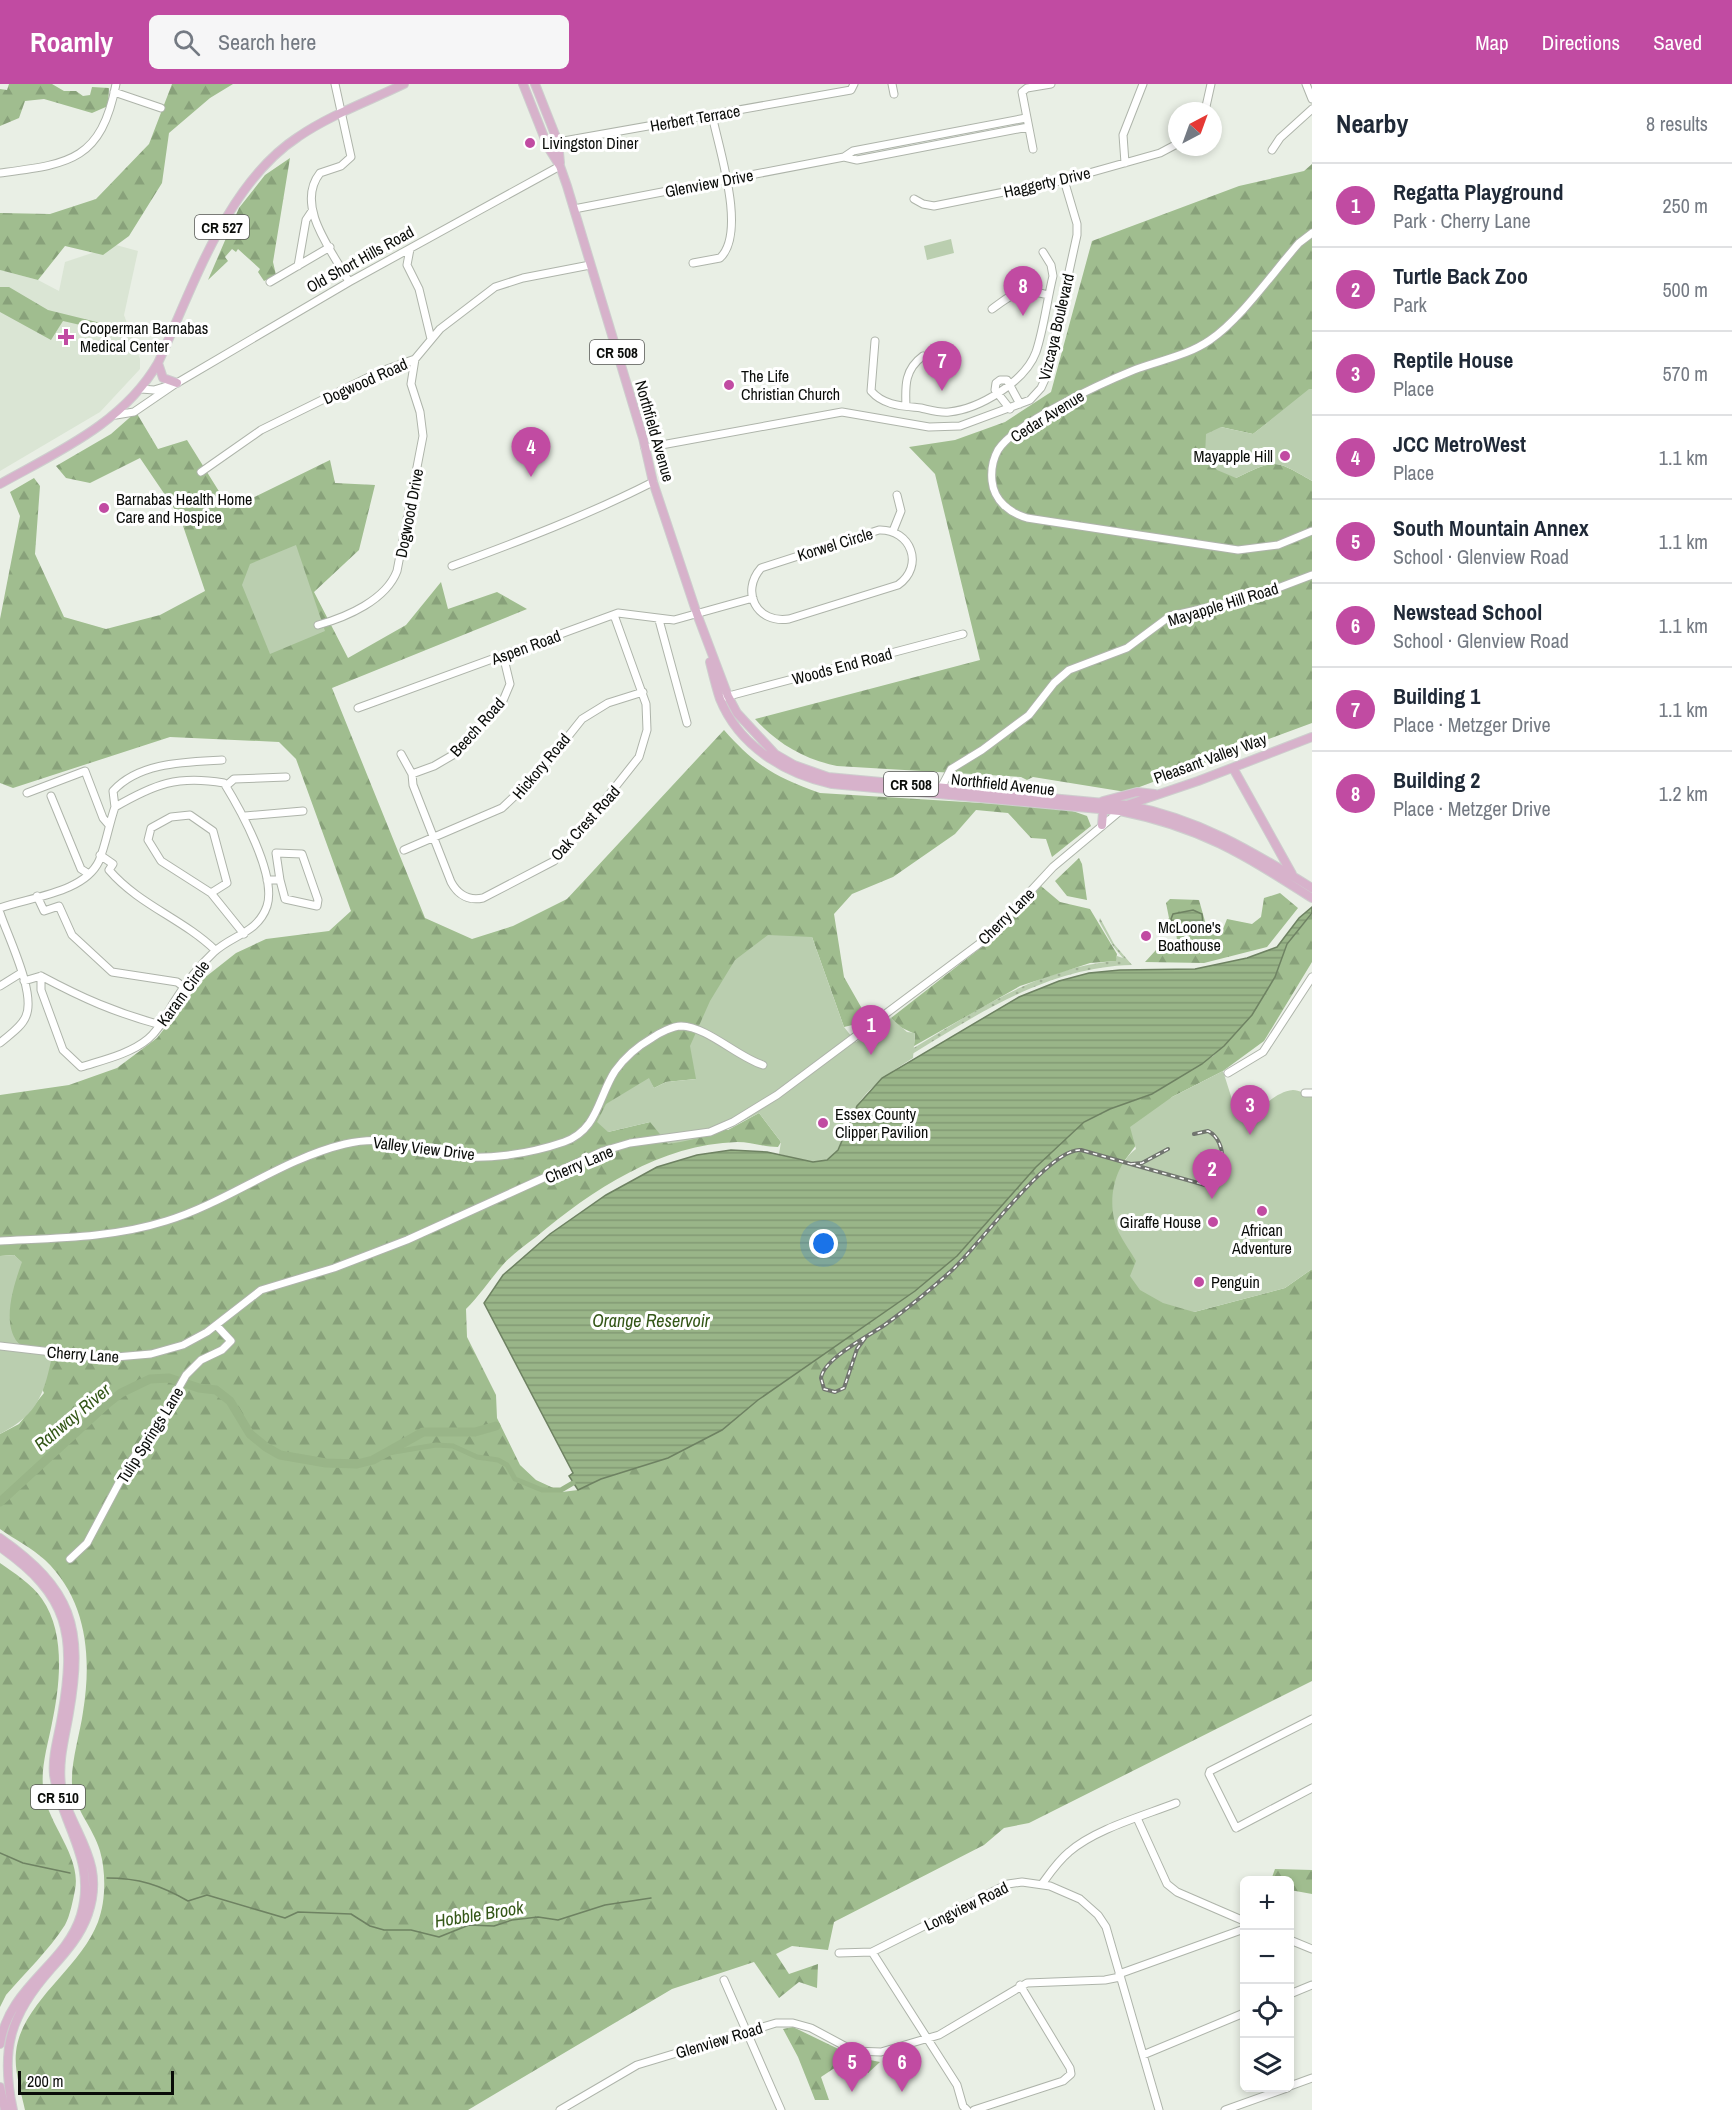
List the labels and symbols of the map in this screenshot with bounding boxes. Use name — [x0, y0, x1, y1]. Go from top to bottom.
street label: Herbert Terrace — [648, 99, 742, 137]
north arrow — [1168, 102, 1222, 156]
place label: Livingston Diner — [542, 132, 639, 154]
marker: Livingston Diner — [523, 136, 537, 150]
street label: Haggerty Drive — [1002, 161, 1092, 203]
street label: Glenview Drive — [663, 164, 755, 202]
road number: CR 527 — [195, 215, 249, 239]
street label: Old Short Hills Road — [302, 220, 418, 298]
pin: 8 — [1004, 266, 1042, 316]
street label: Vizcaya Boulevard — [1033, 271, 1079, 383]
place label: Cooperman Barnabas Medical Center — [80, 317, 208, 357]
marker: Cooperman Barnabas Medical Center — [57, 328, 75, 346]
road number: CR 508 — [590, 340, 644, 364]
pin: 7 — [922, 342, 962, 391]
street label: Dogwood Road — [319, 353, 411, 409]
place label: The Life Christian Church — [741, 365, 840, 405]
street label: Northfield Avenue — [630, 378, 680, 484]
marker: The Life Christian Church — [722, 378, 736, 392]
street label: Cedar Avenue — [1006, 385, 1088, 447]
pin: 4 — [512, 428, 550, 477]
place label: Mayapple Hill — [1194, 445, 1273, 467]
marker: Mayapple Hill — [1278, 449, 1292, 463]
street label: Dogwood Drive — [390, 467, 428, 559]
place label: Barnabas Health Home Care and Hospice — [116, 488, 252, 528]
marker: Barnabas Health Home Care and Hospice — [97, 501, 111, 515]
street label: Korwel Circle — [794, 522, 876, 566]
street label: Mayapple Hill Road — [1165, 577, 1281, 631]
street label: Aspen Road — [487, 624, 564, 670]
street label: Woods End Road — [790, 642, 894, 690]
street label: Beech Road — [445, 693, 509, 761]
street label: Pleasant Valley Way — [1150, 727, 1270, 789]
street label: Hickory Road — [507, 728, 575, 804]
street label: Northfield Avenue — [950, 768, 1056, 800]
road number: CR 508 — [884, 772, 938, 796]
street label: Oak Crest Road — [545, 781, 625, 865]
street label: Cherry Lane — [973, 883, 1039, 949]
place label: McLoone's Boathouse — [1158, 916, 1221, 956]
marker: McLoone's Boathouse — [1139, 929, 1153, 943]
street label: Karam Circle — [152, 956, 214, 1030]
pin: 1 — [852, 1006, 890, 1055]
pin: 3 — [1230, 1086, 1270, 1135]
place label: Essex County Clipper Pavilion — [835, 1103, 928, 1143]
marker: Essex County Clipper Pavilion — [816, 1116, 830, 1130]
street label: Valley View Drive — [372, 1131, 476, 1165]
street label: Cherry Lane — [541, 1140, 617, 1188]
pin: 2 — [1192, 1150, 1232, 1199]
marker: African Adventure — [1255, 1204, 1269, 1218]
place label: Giraffe House — [1120, 1211, 1201, 1233]
marker: Giraffe House — [1206, 1215, 1220, 1229]
place label: African Adventure — [1231, 1219, 1292, 1259]
your location — [809, 1229, 838, 1258]
place label: Penguin — [1211, 1271, 1260, 1293]
marker: Penguin — [1192, 1275, 1206, 1289]
water label: Orange Reservoir — [592, 1308, 711, 1333]
street label: Cherry Lane — [46, 1341, 120, 1367]
water label: Rahway River — [28, 1377, 116, 1456]
street label: Tulip Springs Lane — [112, 1383, 188, 1487]
road number: CR 510 — [31, 1785, 85, 1809]
street label: Longview Road — [920, 1876, 1012, 1936]
water label: Hobble Brook — [433, 1895, 526, 1933]
street label: Glenview Road — [673, 2016, 765, 2064]
pin: 5 — [832, 2042, 872, 2092]
pin: 6 — [882, 2042, 922, 2092]
scale bar — [18, 2068, 174, 2096]

